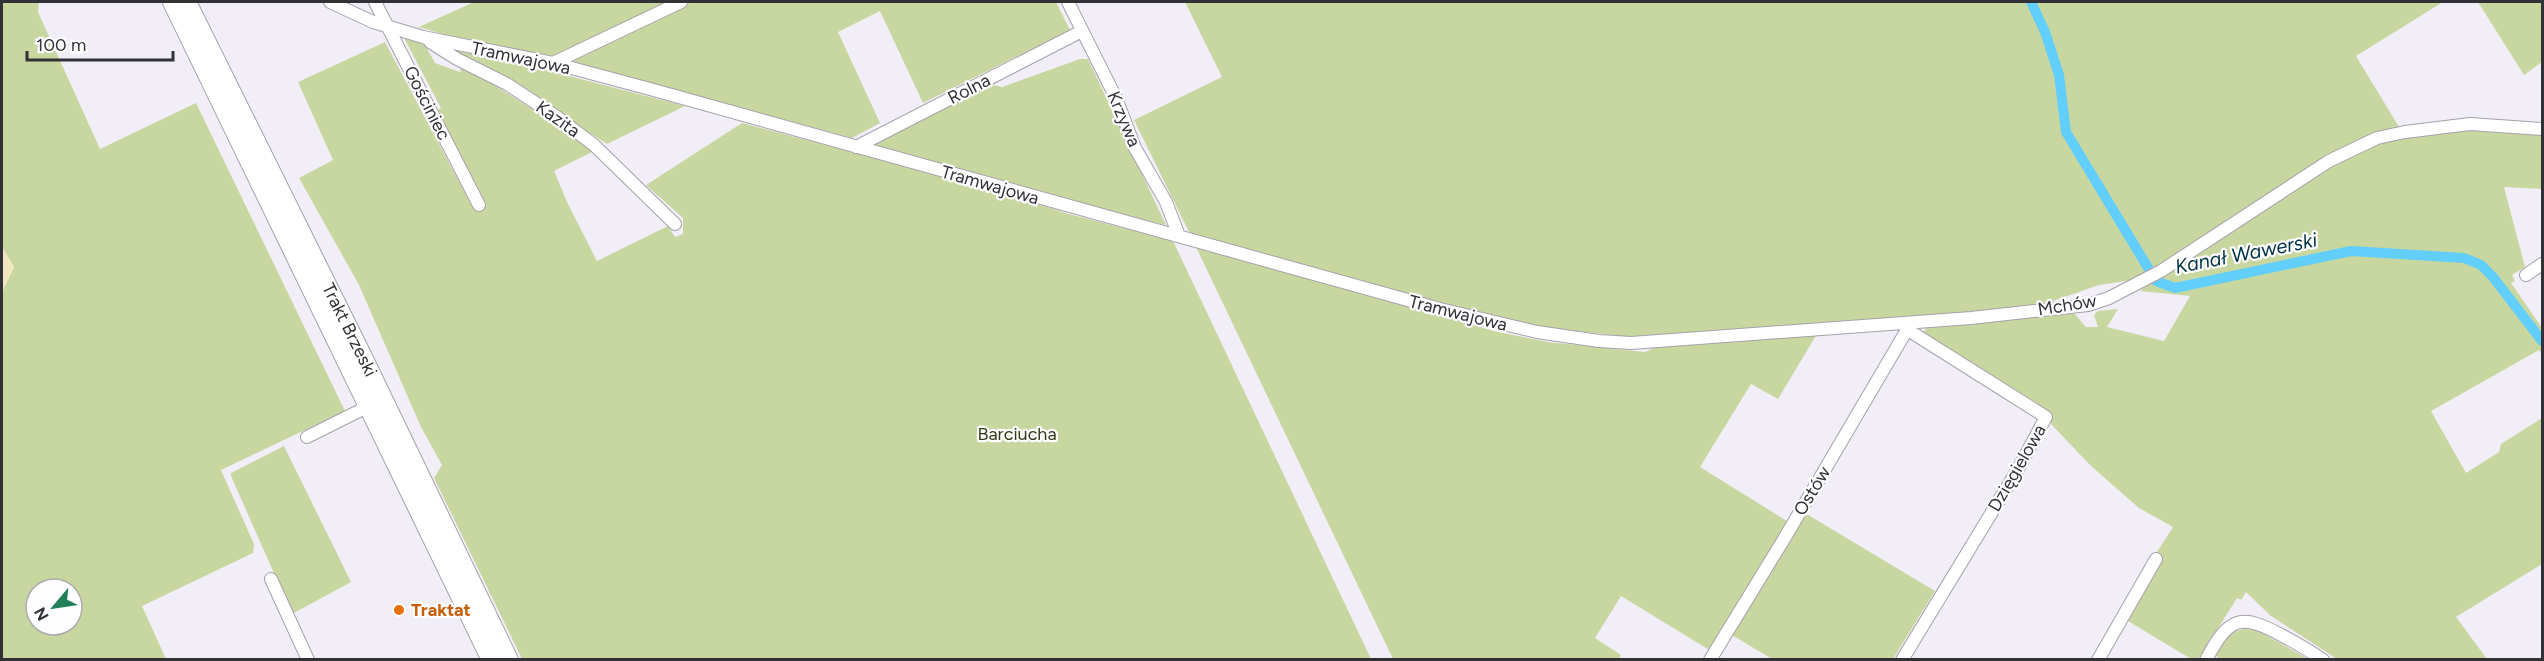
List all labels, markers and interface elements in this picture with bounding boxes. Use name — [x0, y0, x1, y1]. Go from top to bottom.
scale bar — [27, 24, 172, 62]
text: 100 m — [36, 34, 86, 56]
street label: Tramwajowa — [469, 37, 573, 79]
street label: Gościniec — [399, 62, 455, 144]
street label: Rolna — [944, 69, 994, 109]
street label: Krzywa — [1102, 88, 1146, 150]
street label: Kazita — [532, 96, 584, 142]
street label: Tramwajowa — [939, 161, 1041, 209]
water label: Kanał Wawerski — [2173, 227, 2319, 279]
street label: Trakt Brzeski — [317, 280, 382, 380]
street label: Mchów — [2036, 289, 2098, 321]
street label: Tramwajowa — [1406, 290, 1510, 336]
street label: Dzięgielowa — [1983, 420, 2051, 516]
park label: Barciucha — [977, 423, 1057, 445]
street label: Ostów — [1789, 462, 1835, 520]
north arrow — [24, 577, 84, 637]
place label: Traktat — [411, 599, 471, 621]
marker: Traktat — [392, 603, 406, 617]
text: N — [30, 604, 53, 624]

